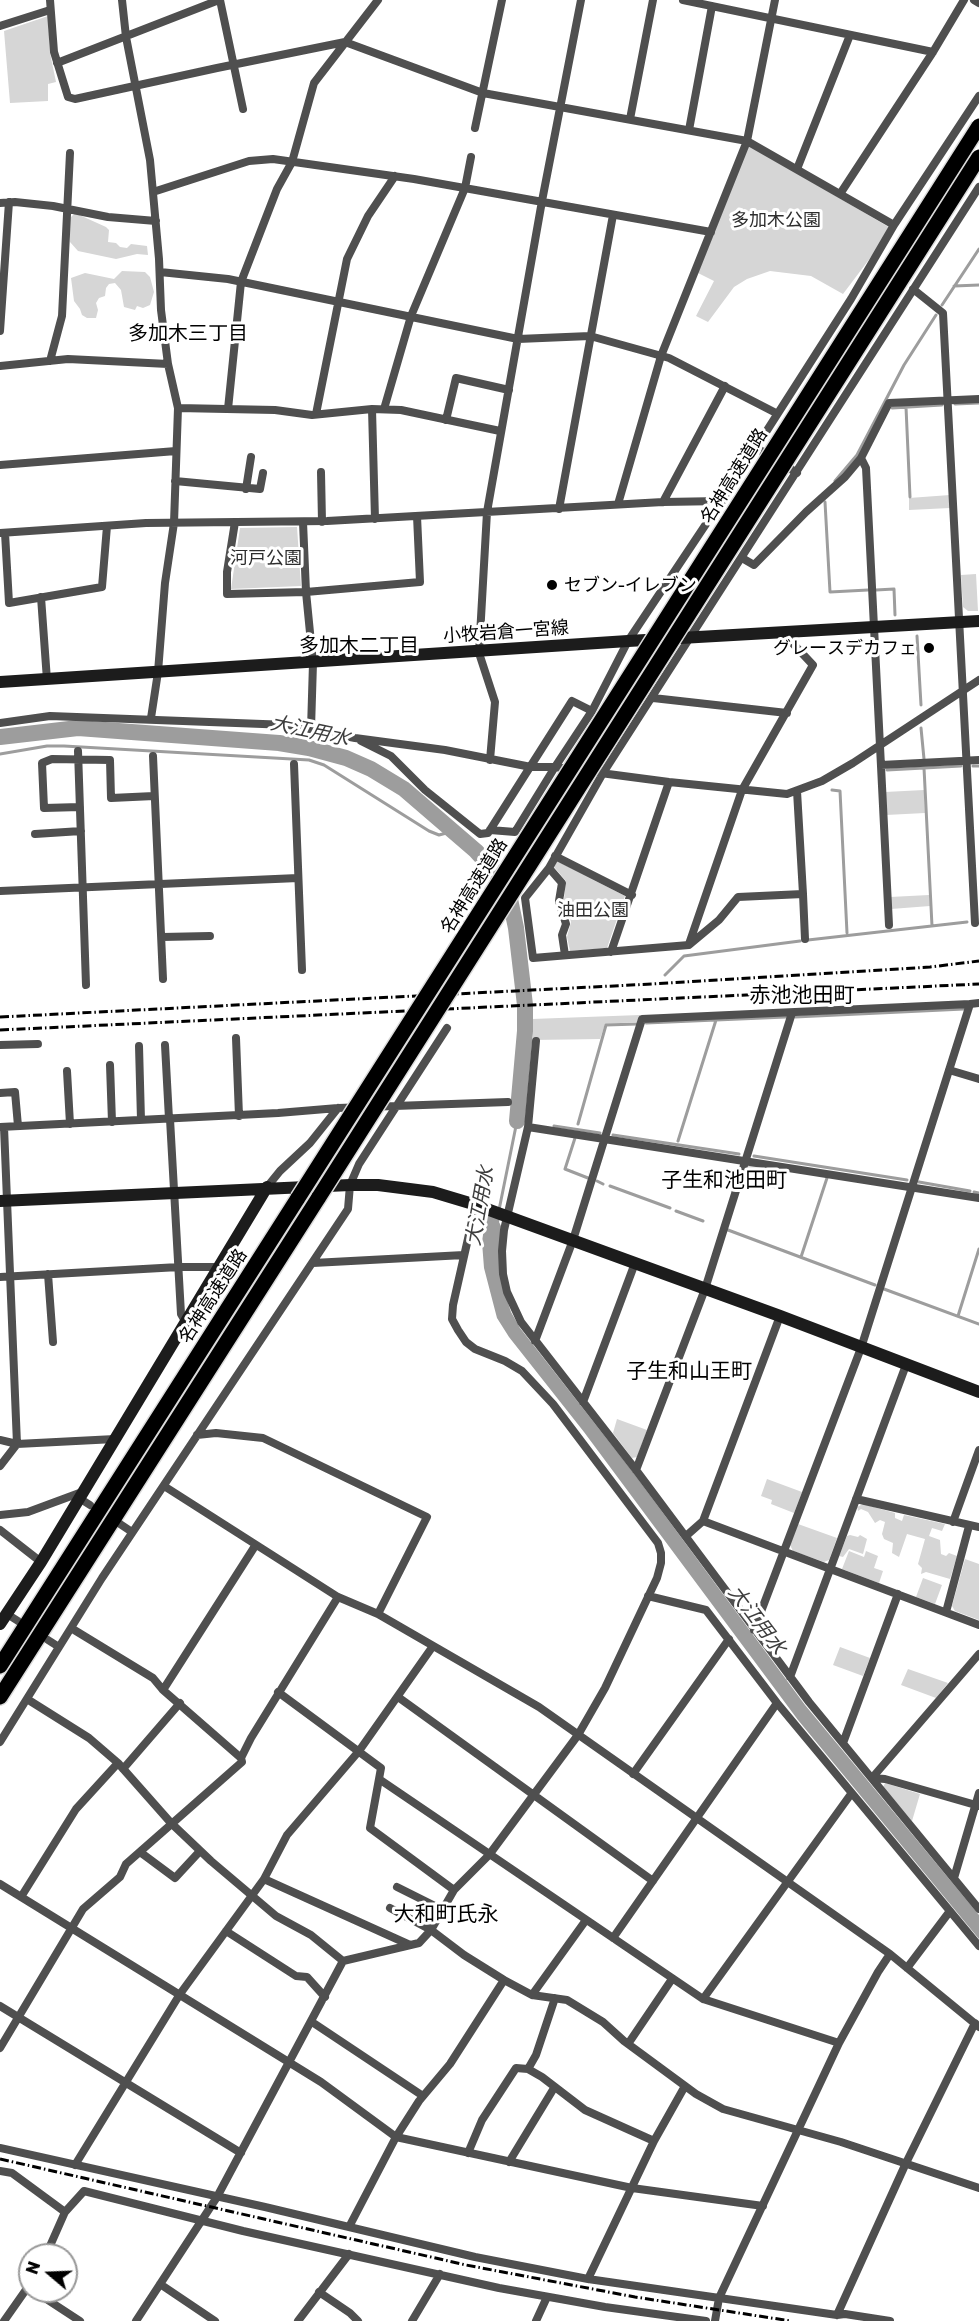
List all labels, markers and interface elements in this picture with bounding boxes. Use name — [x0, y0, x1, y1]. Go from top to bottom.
park label: 多加木公園 — [731, 209, 821, 231]
district label: 多加木三丁目 — [128, 322, 248, 346]
street label: 名神高速道路 — [696, 424, 772, 528]
park label: 河戸公園 — [230, 547, 302, 569]
place label: セブン-イレブン — [564, 574, 697, 596]
marker: セブン-イレブン — [545, 578, 559, 592]
street label: 小牧岩倉一宮線 — [442, 617, 570, 647]
district label: 多加木二丁目 — [299, 634, 419, 658]
place label: グレースデカフェ — [773, 637, 917, 659]
marker: グレースデカフェ — [922, 641, 936, 655]
water label: 大江用水 — [268, 711, 352, 751]
street label: 名神高速道路 — [436, 834, 512, 938]
park label: 油田公園 — [557, 899, 629, 921]
district label: 赤池池田町 — [750, 982, 854, 1008]
water label: 大江用水 — [461, 1165, 499, 1247]
district label: 子生和池田町 — [661, 1167, 787, 1193]
street label: 名神高速道路 — [175, 1245, 251, 1347]
district label: 子生和山王町 — [626, 1358, 752, 1384]
water label: 大江用水 — [723, 1581, 791, 1659]
district label: 大和町氏永 — [394, 1901, 498, 1927]
north arrow — [18, 2243, 78, 2303]
text: N — [21, 2259, 44, 2277]

